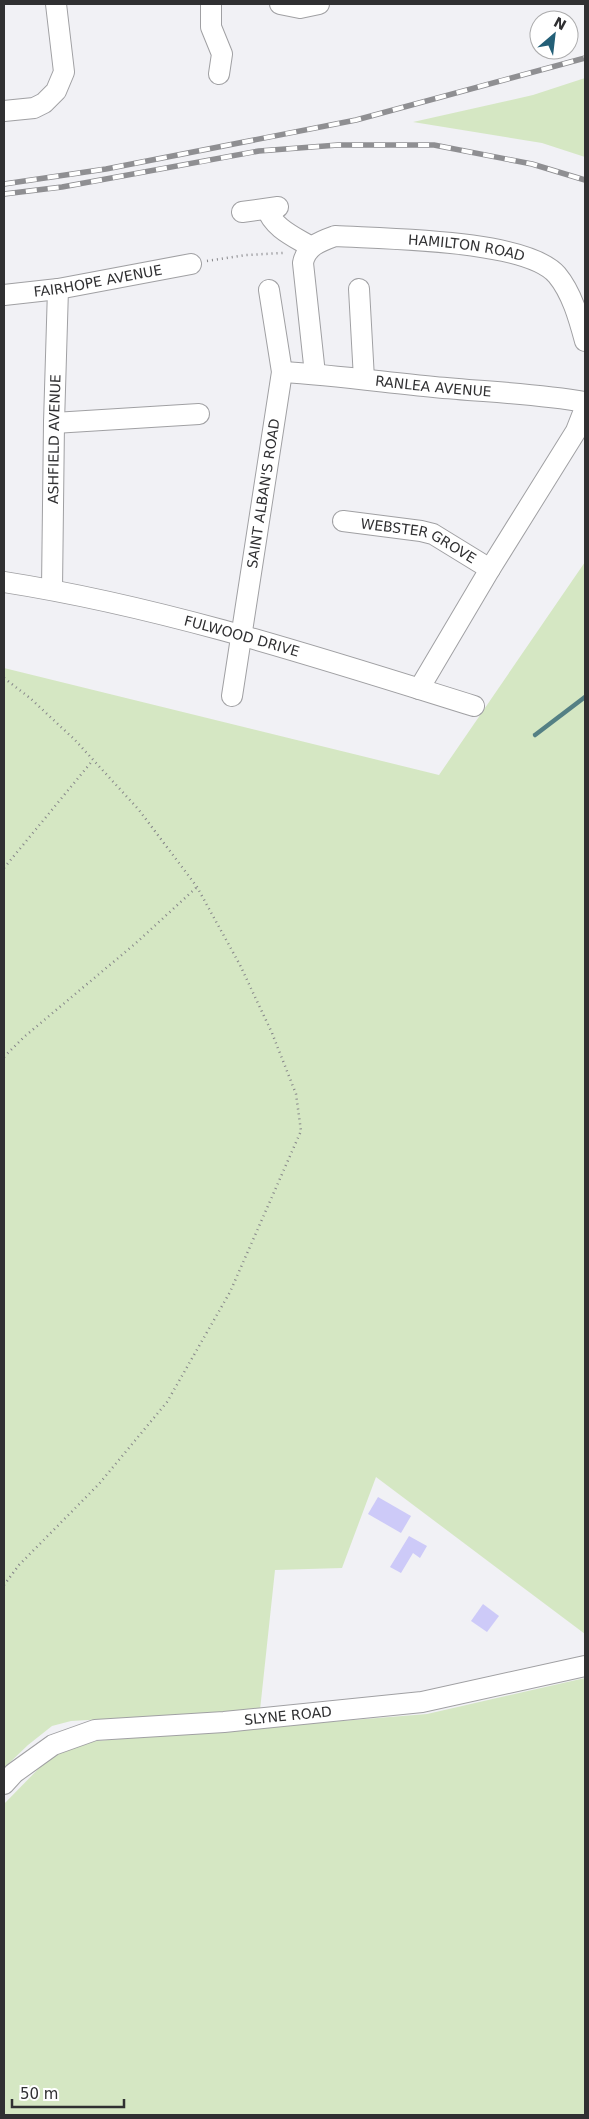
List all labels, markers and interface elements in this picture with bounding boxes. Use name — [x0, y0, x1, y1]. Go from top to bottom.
north arrow — [529, 10, 579, 60]
text: N — [551, 14, 569, 33]
street label: HAMILTON ROAD — [408, 231, 527, 264]
street label: FAIRHOPE AVENUE — [33, 262, 163, 300]
street label: RANLEA AVENUE — [374, 373, 492, 400]
street label: ASHFIELD AVENUE — [45, 374, 63, 504]
street label: SAINT ALBAN'S ROAD — [244, 417, 283, 569]
street label: WEBSTER GROVE — [360, 515, 479, 567]
street label: FULWOOD DRIVE — [182, 612, 301, 660]
street label: SLYNE ROAD — [243, 1703, 333, 1728]
scale bar — [12, 2076, 125, 2108]
text: 50 m — [20, 2085, 58, 2103]

